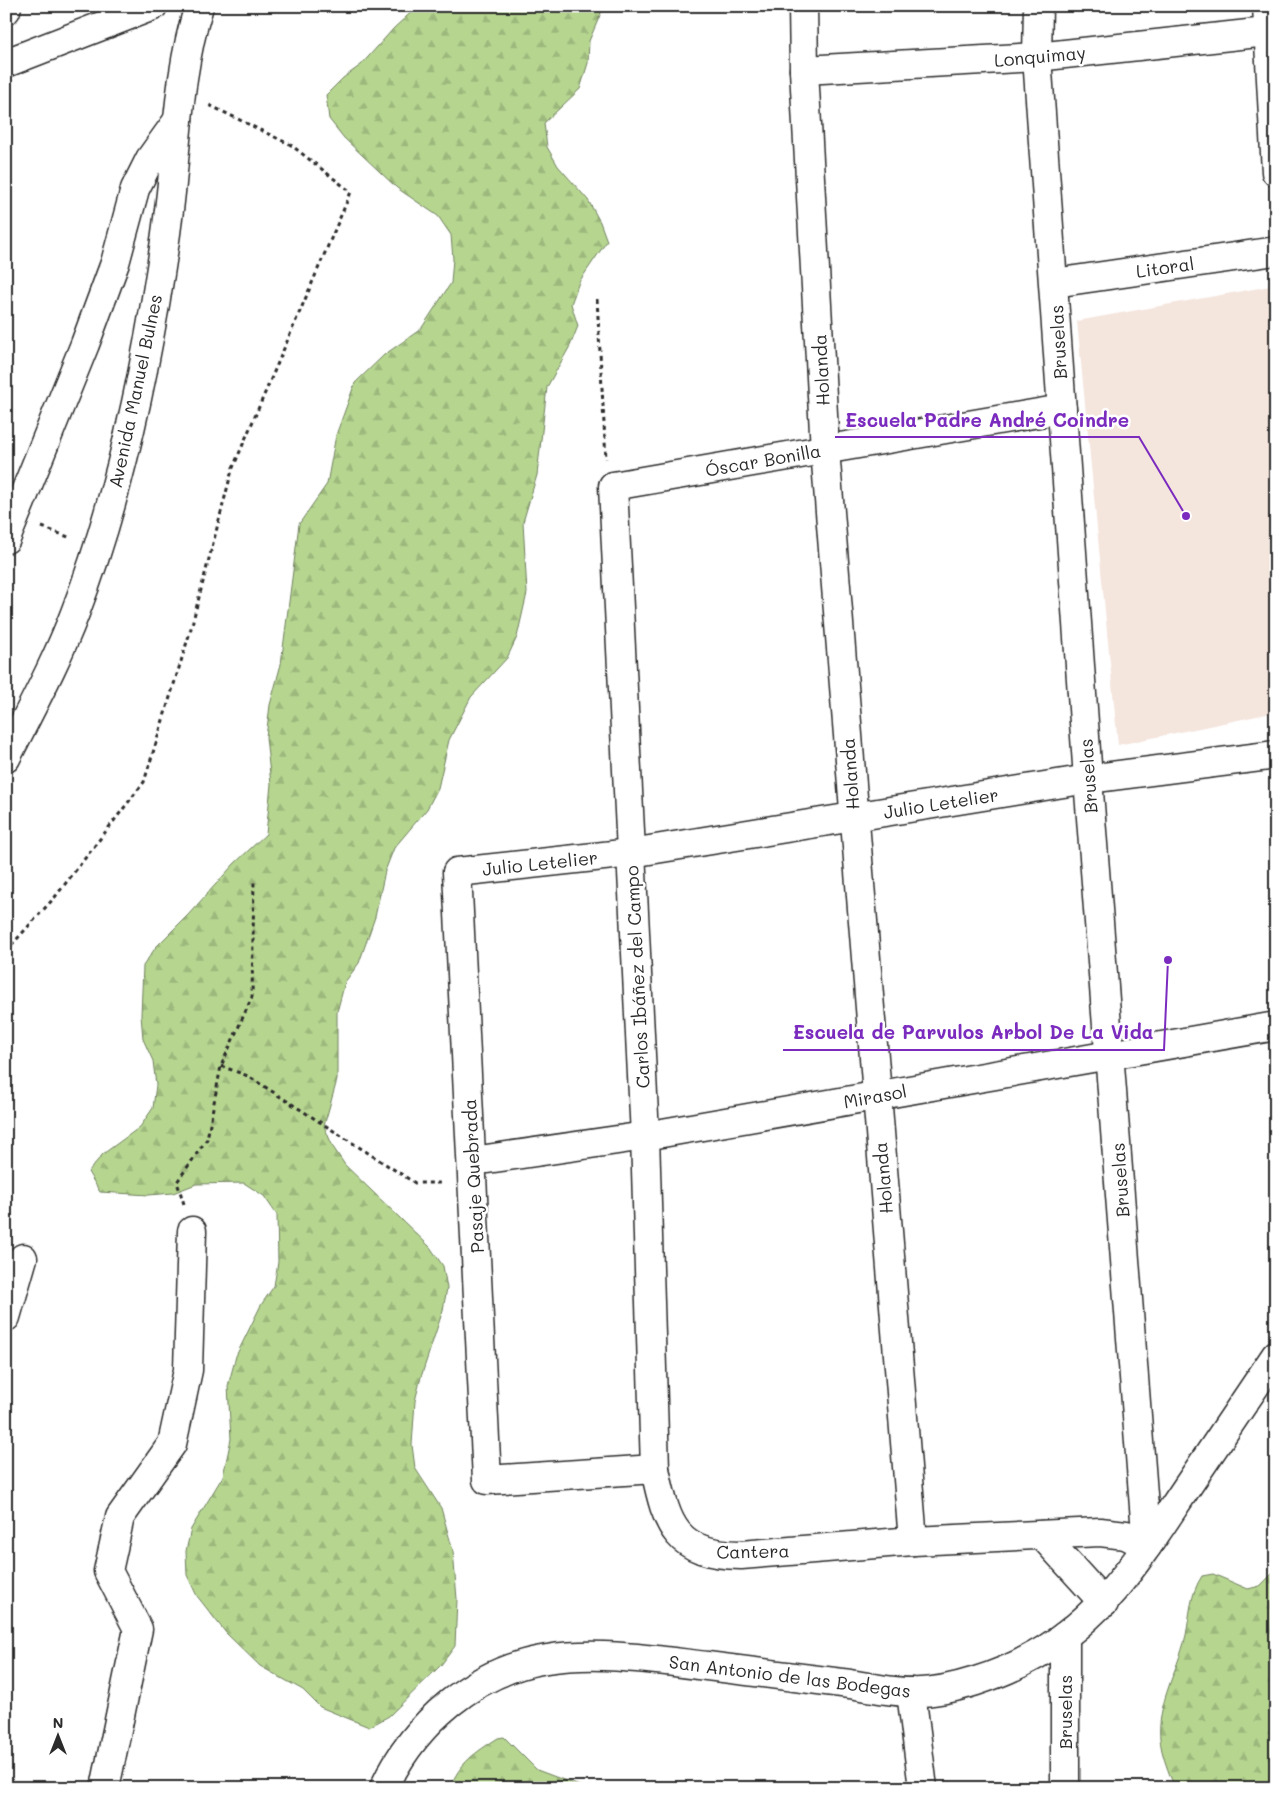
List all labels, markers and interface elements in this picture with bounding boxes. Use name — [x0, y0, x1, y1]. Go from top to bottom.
street label: Lonquimay — [993, 40, 1087, 72]
street label: Litoral — [1134, 251, 1196, 283]
street label: Avenida Manuel Bulnes — [103, 292, 167, 490]
street label: Bruselas — [1044, 304, 1072, 380]
street label: Holanda — [807, 333, 835, 407]
callout: Escuela Padre André Coindre — [835, 403, 1139, 437]
text: Escuela Padre André Coindre — [845, 407, 1129, 432]
street label: Óscar Bonilla — [703, 438, 823, 482]
street label: Holanda — [836, 737, 864, 811]
street label: Bruselas — [1073, 738, 1103, 814]
street label: Julio Letelier — [882, 782, 1000, 824]
street label: Julio Letelier — [481, 845, 599, 881]
street label: Carlos Ibáñez del Campo — [619, 865, 655, 1089]
callout: Escuela de Parvulos Arbol De La Vida — [783, 1016, 1164, 1050]
text: Escuela de Parvulos Arbol De La Vida — [793, 1019, 1153, 1044]
street label: Mirasol — [841, 1079, 909, 1113]
street label: Pasaje Quebrada — [457, 1098, 489, 1254]
street label: Holanda — [868, 1141, 898, 1215]
street label: Bruselas — [1105, 1142, 1135, 1218]
street label: Cantera — [716, 1538, 790, 1564]
street label: San Antonio de las Bodegas — [668, 1649, 912, 1703]
street label: Bruselas — [1053, 1675, 1077, 1749]
north arrow — [32, 1712, 82, 1762]
text: N — [53, 1713, 63, 1732]

